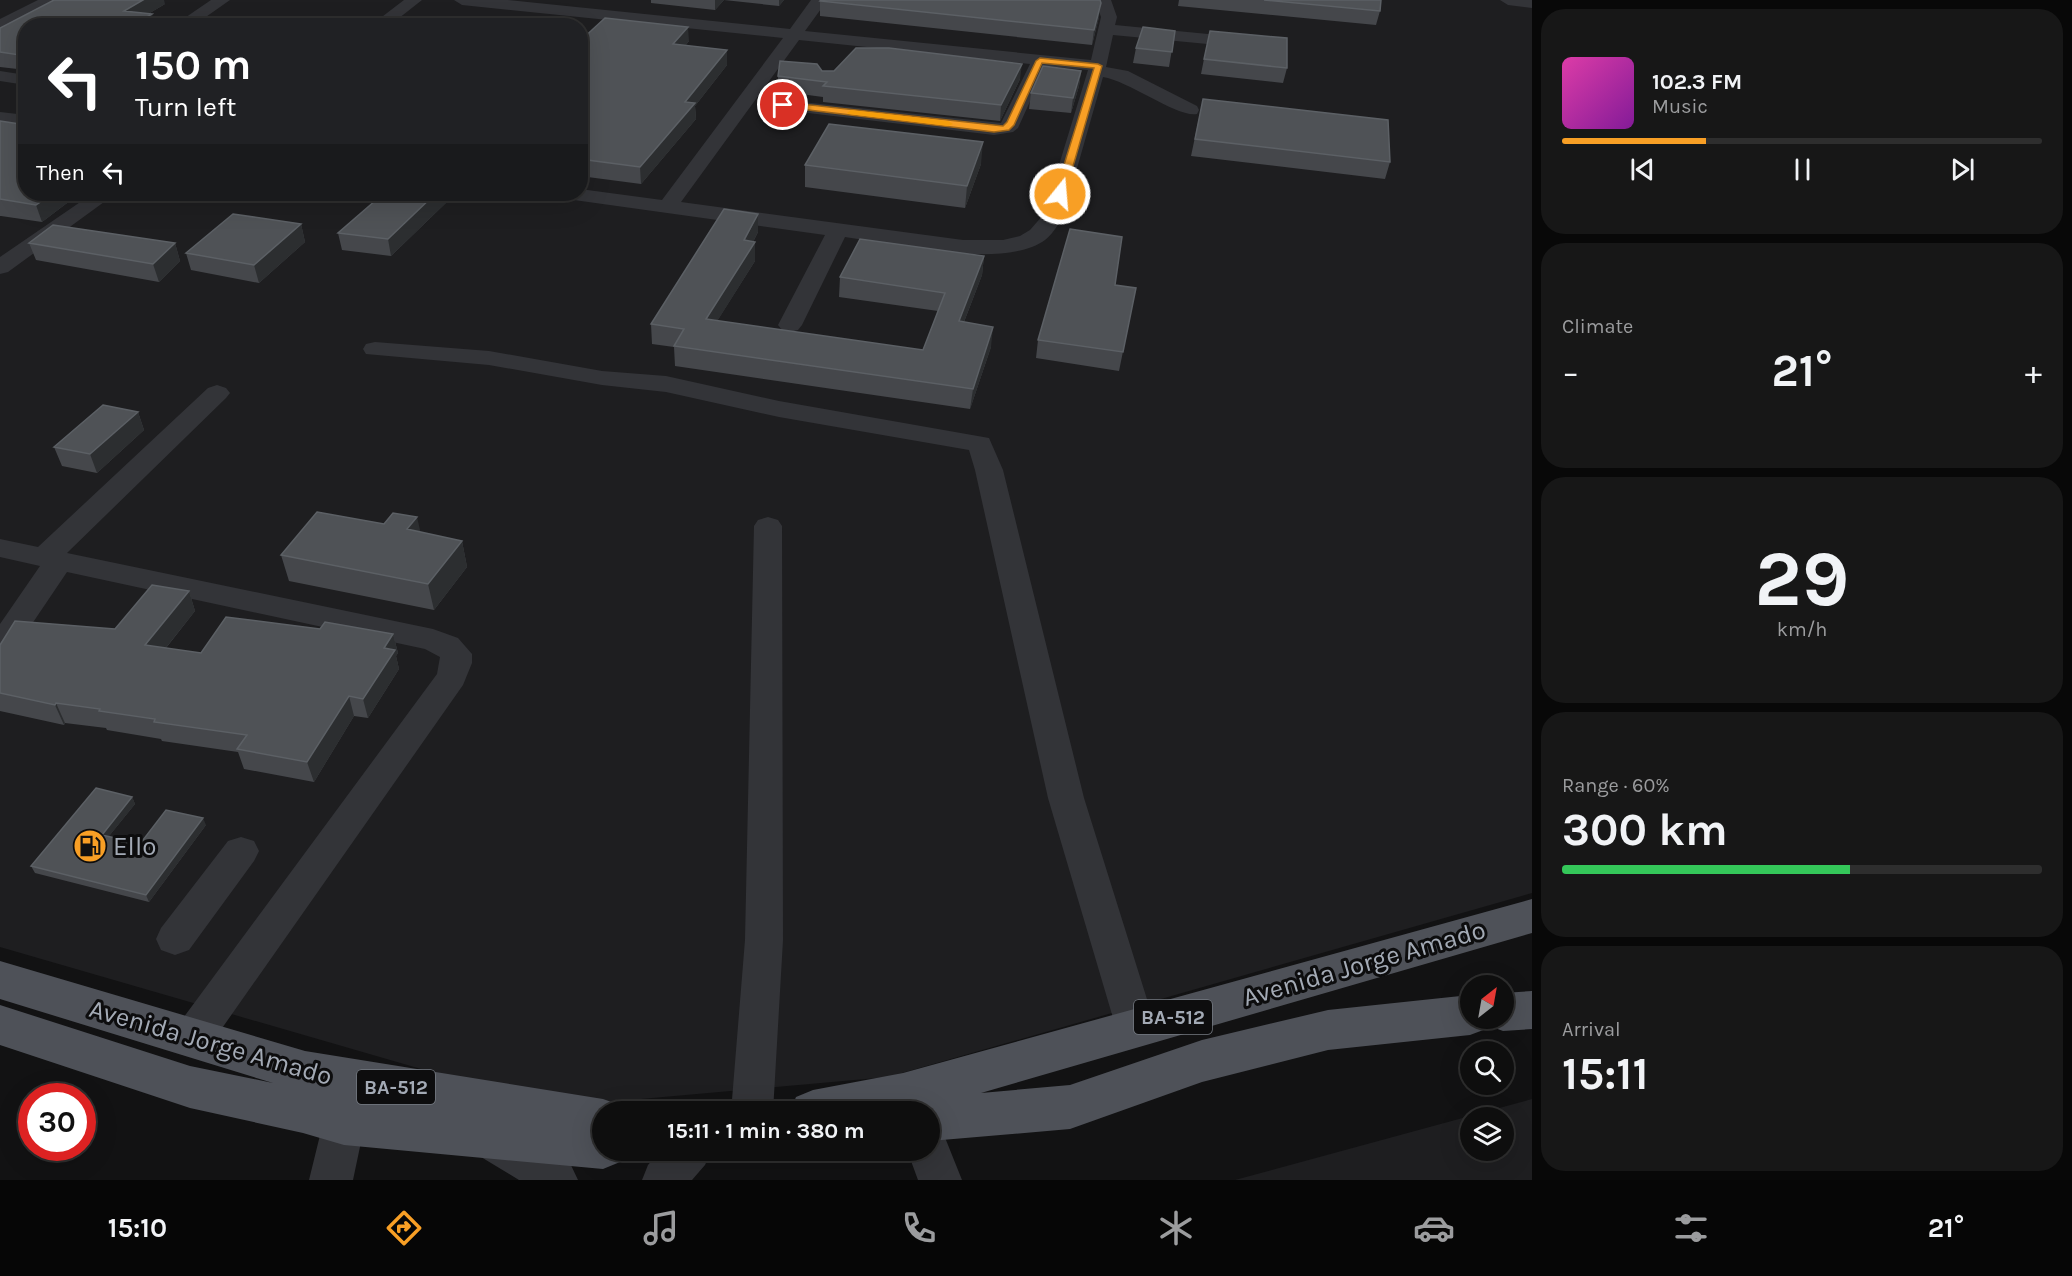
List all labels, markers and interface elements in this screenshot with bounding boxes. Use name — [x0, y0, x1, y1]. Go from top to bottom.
text: 150 m — [135, 40, 251, 90]
icon: left — [36, 42, 114, 120]
text: 102.3 FM — [1652, 69, 1742, 95]
pin — [757, 79, 808, 130]
icon: arrive — [766, 88, 799, 121]
text: Turn left — [135, 91, 236, 123]
text: Music — [1652, 95, 1708, 118]
icon: previous — [1626, 153, 1659, 186]
icon: pause — [1786, 153, 1819, 186]
icon: next — [1946, 153, 1979, 186]
icon: left — [97, 156, 130, 189]
text: Then — [36, 160, 85, 186]
position arrow — [1028, 162, 1092, 226]
text: Climate — [1562, 315, 1633, 338]
text: 21° — [1772, 345, 1832, 397]
text: − — [1562, 353, 1579, 391]
text: + — [2025, 353, 2042, 391]
text: 29 — [1755, 533, 1849, 625]
text: km/h — [1777, 618, 1827, 641]
text: Range · 60% — [1562, 774, 1670, 797]
text: 300 km — [1562, 804, 1728, 856]
fuel station icon: Ello — [72, 828, 108, 864]
place label: Ello — [113, 831, 156, 862]
street label: Avenida Jorge Amado — [1239, 914, 1489, 1013]
north arrow — [1460, 975, 1514, 1029]
map controls — [1460, 975, 1514, 1161]
street label: Avenida Jorge Amado — [86, 993, 336, 1092]
road number: BA-512 — [1134, 1000, 1212, 1034]
text: Arrival — [1562, 1018, 1621, 1041]
button: search — [1460, 1041, 1514, 1095]
text: 15:11 — [1562, 1048, 1648, 1100]
road number: BA-512 — [357, 1070, 435, 1104]
speed limit sign: 30 — [18, 1083, 96, 1161]
button: layers — [1460, 1107, 1514, 1161]
text: 15:11 · 1 min · 380 m — [667, 1118, 865, 1144]
icon: directions — [383, 1207, 425, 1249]
icon: music — [640, 1207, 682, 1249]
icon: phone — [898, 1207, 940, 1249]
icon: climate — [1155, 1207, 1197, 1249]
icon: car — [1413, 1207, 1455, 1249]
icon: filters — [1670, 1207, 1712, 1249]
text: 15:10 — [108, 1212, 167, 1244]
text: 21° — [1928, 1212, 1964, 1244]

